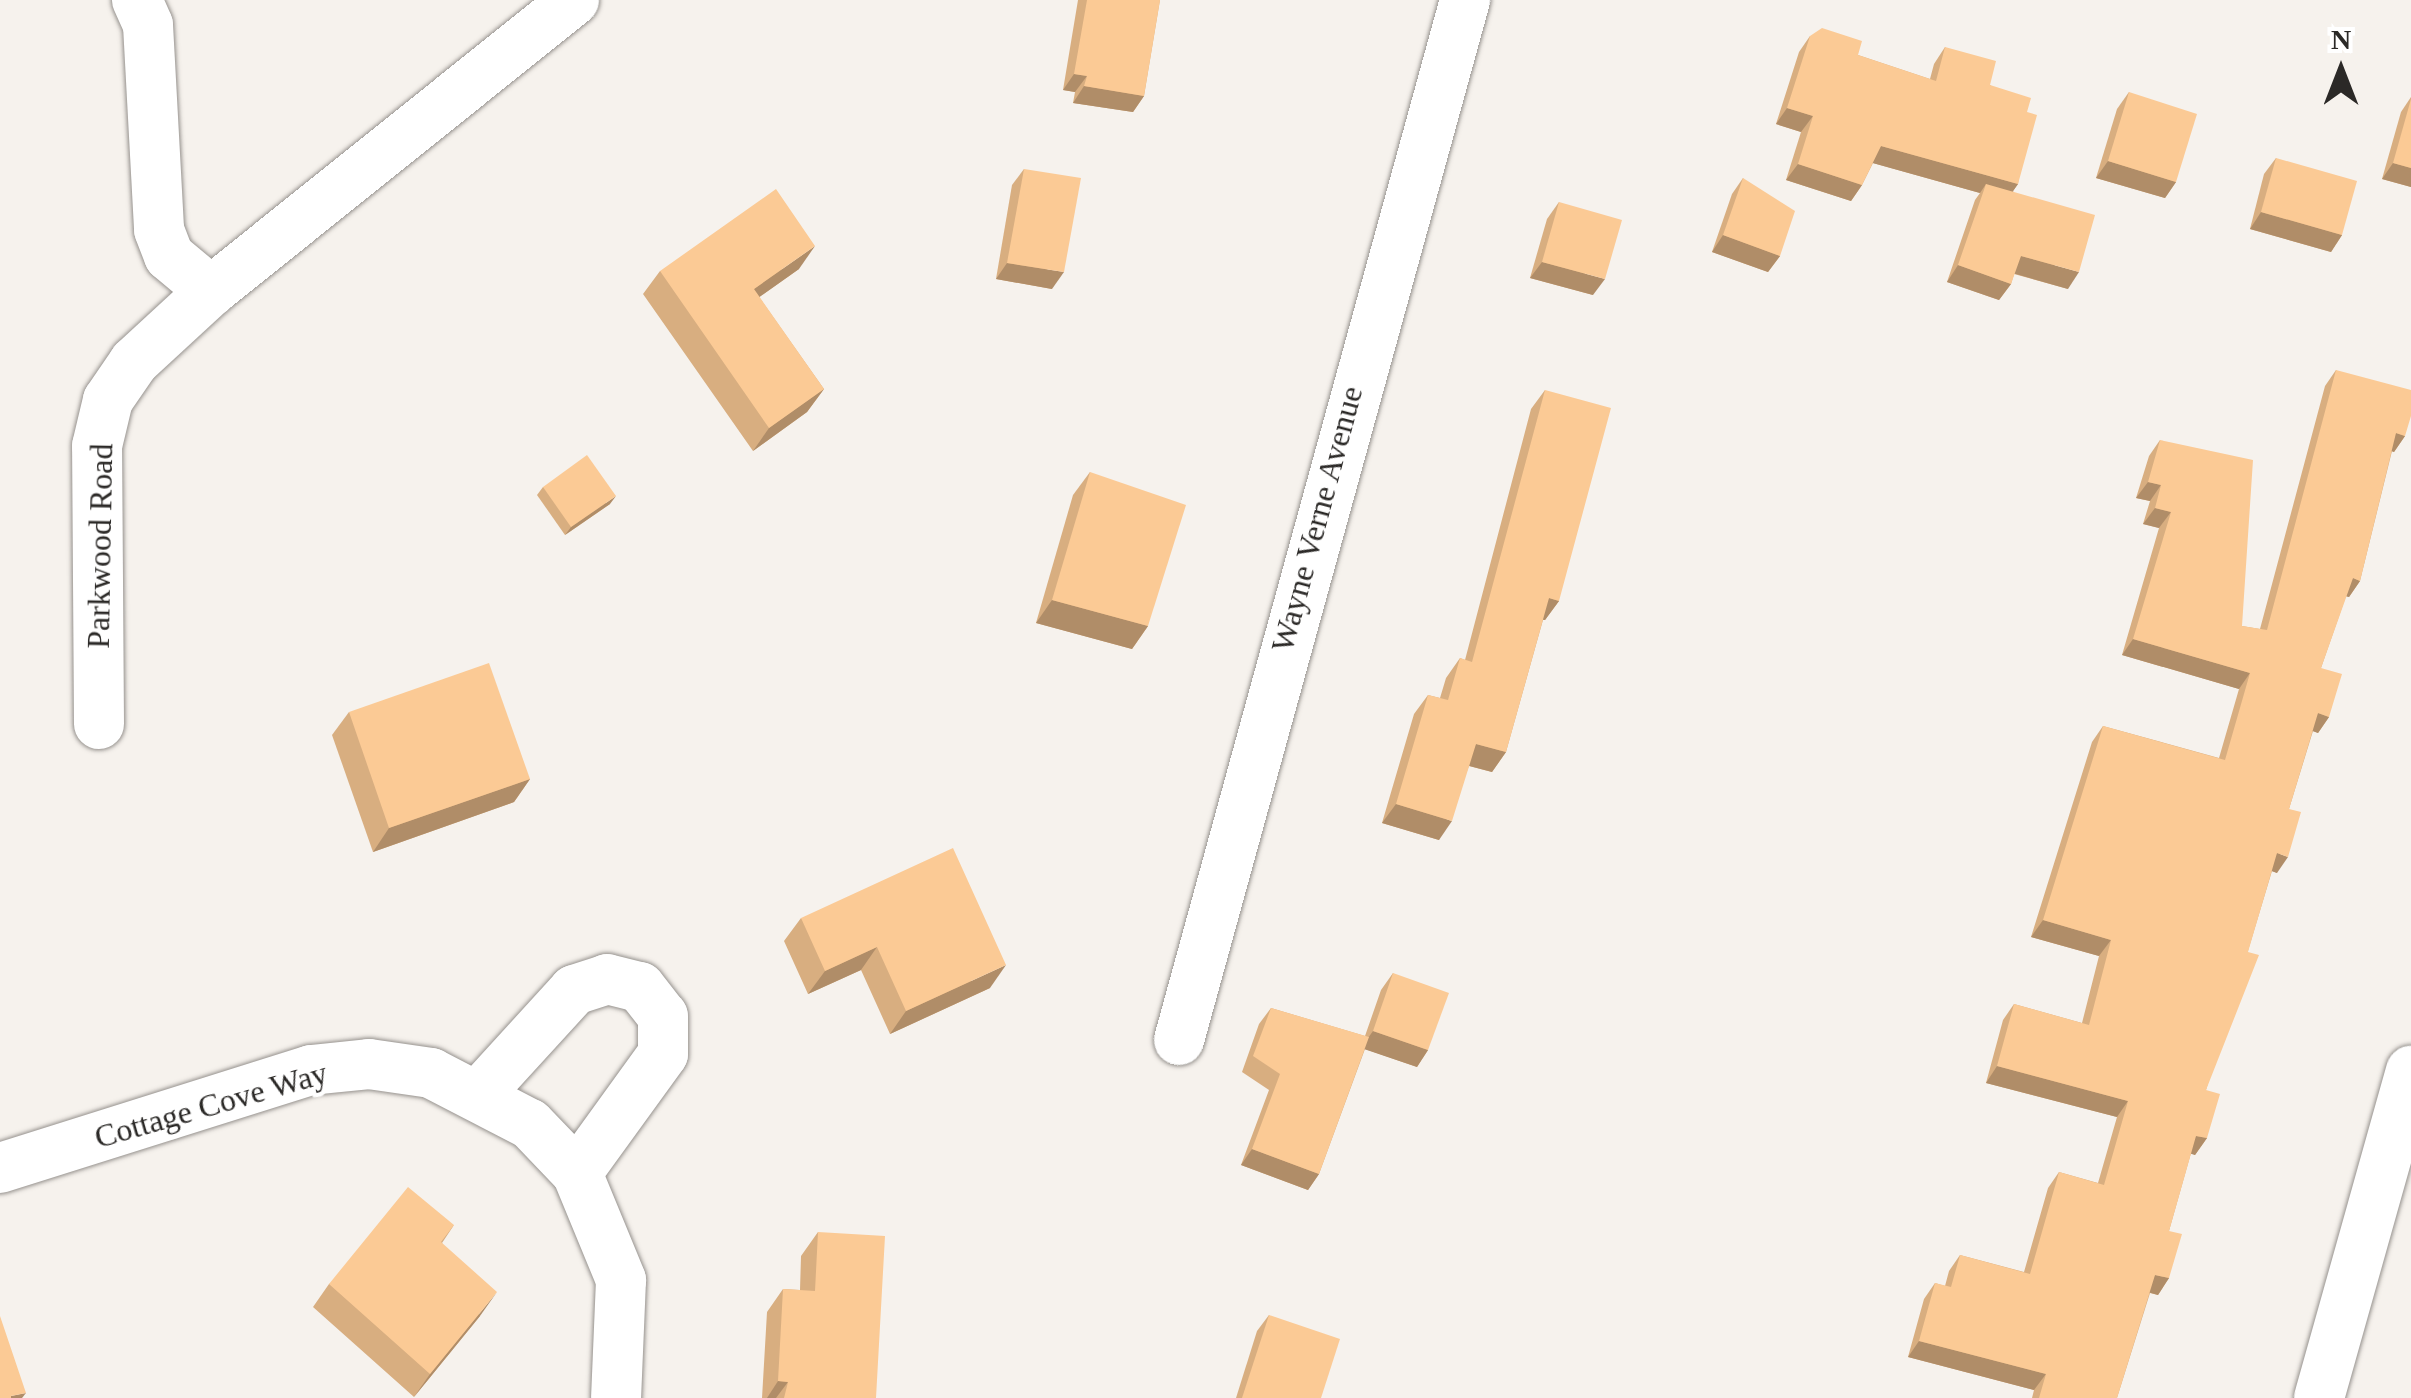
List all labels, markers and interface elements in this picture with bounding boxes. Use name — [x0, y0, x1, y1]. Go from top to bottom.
north arrow — [2291, 20, 2391, 120]
text: N — [2331, 24, 2351, 55]
street label: Wayne Verne Avenue — [1263, 381, 1371, 657]
street label: Parkwood Road — [79, 443, 121, 649]
street label: Cottage Cove Way — [90, 1053, 332, 1157]

